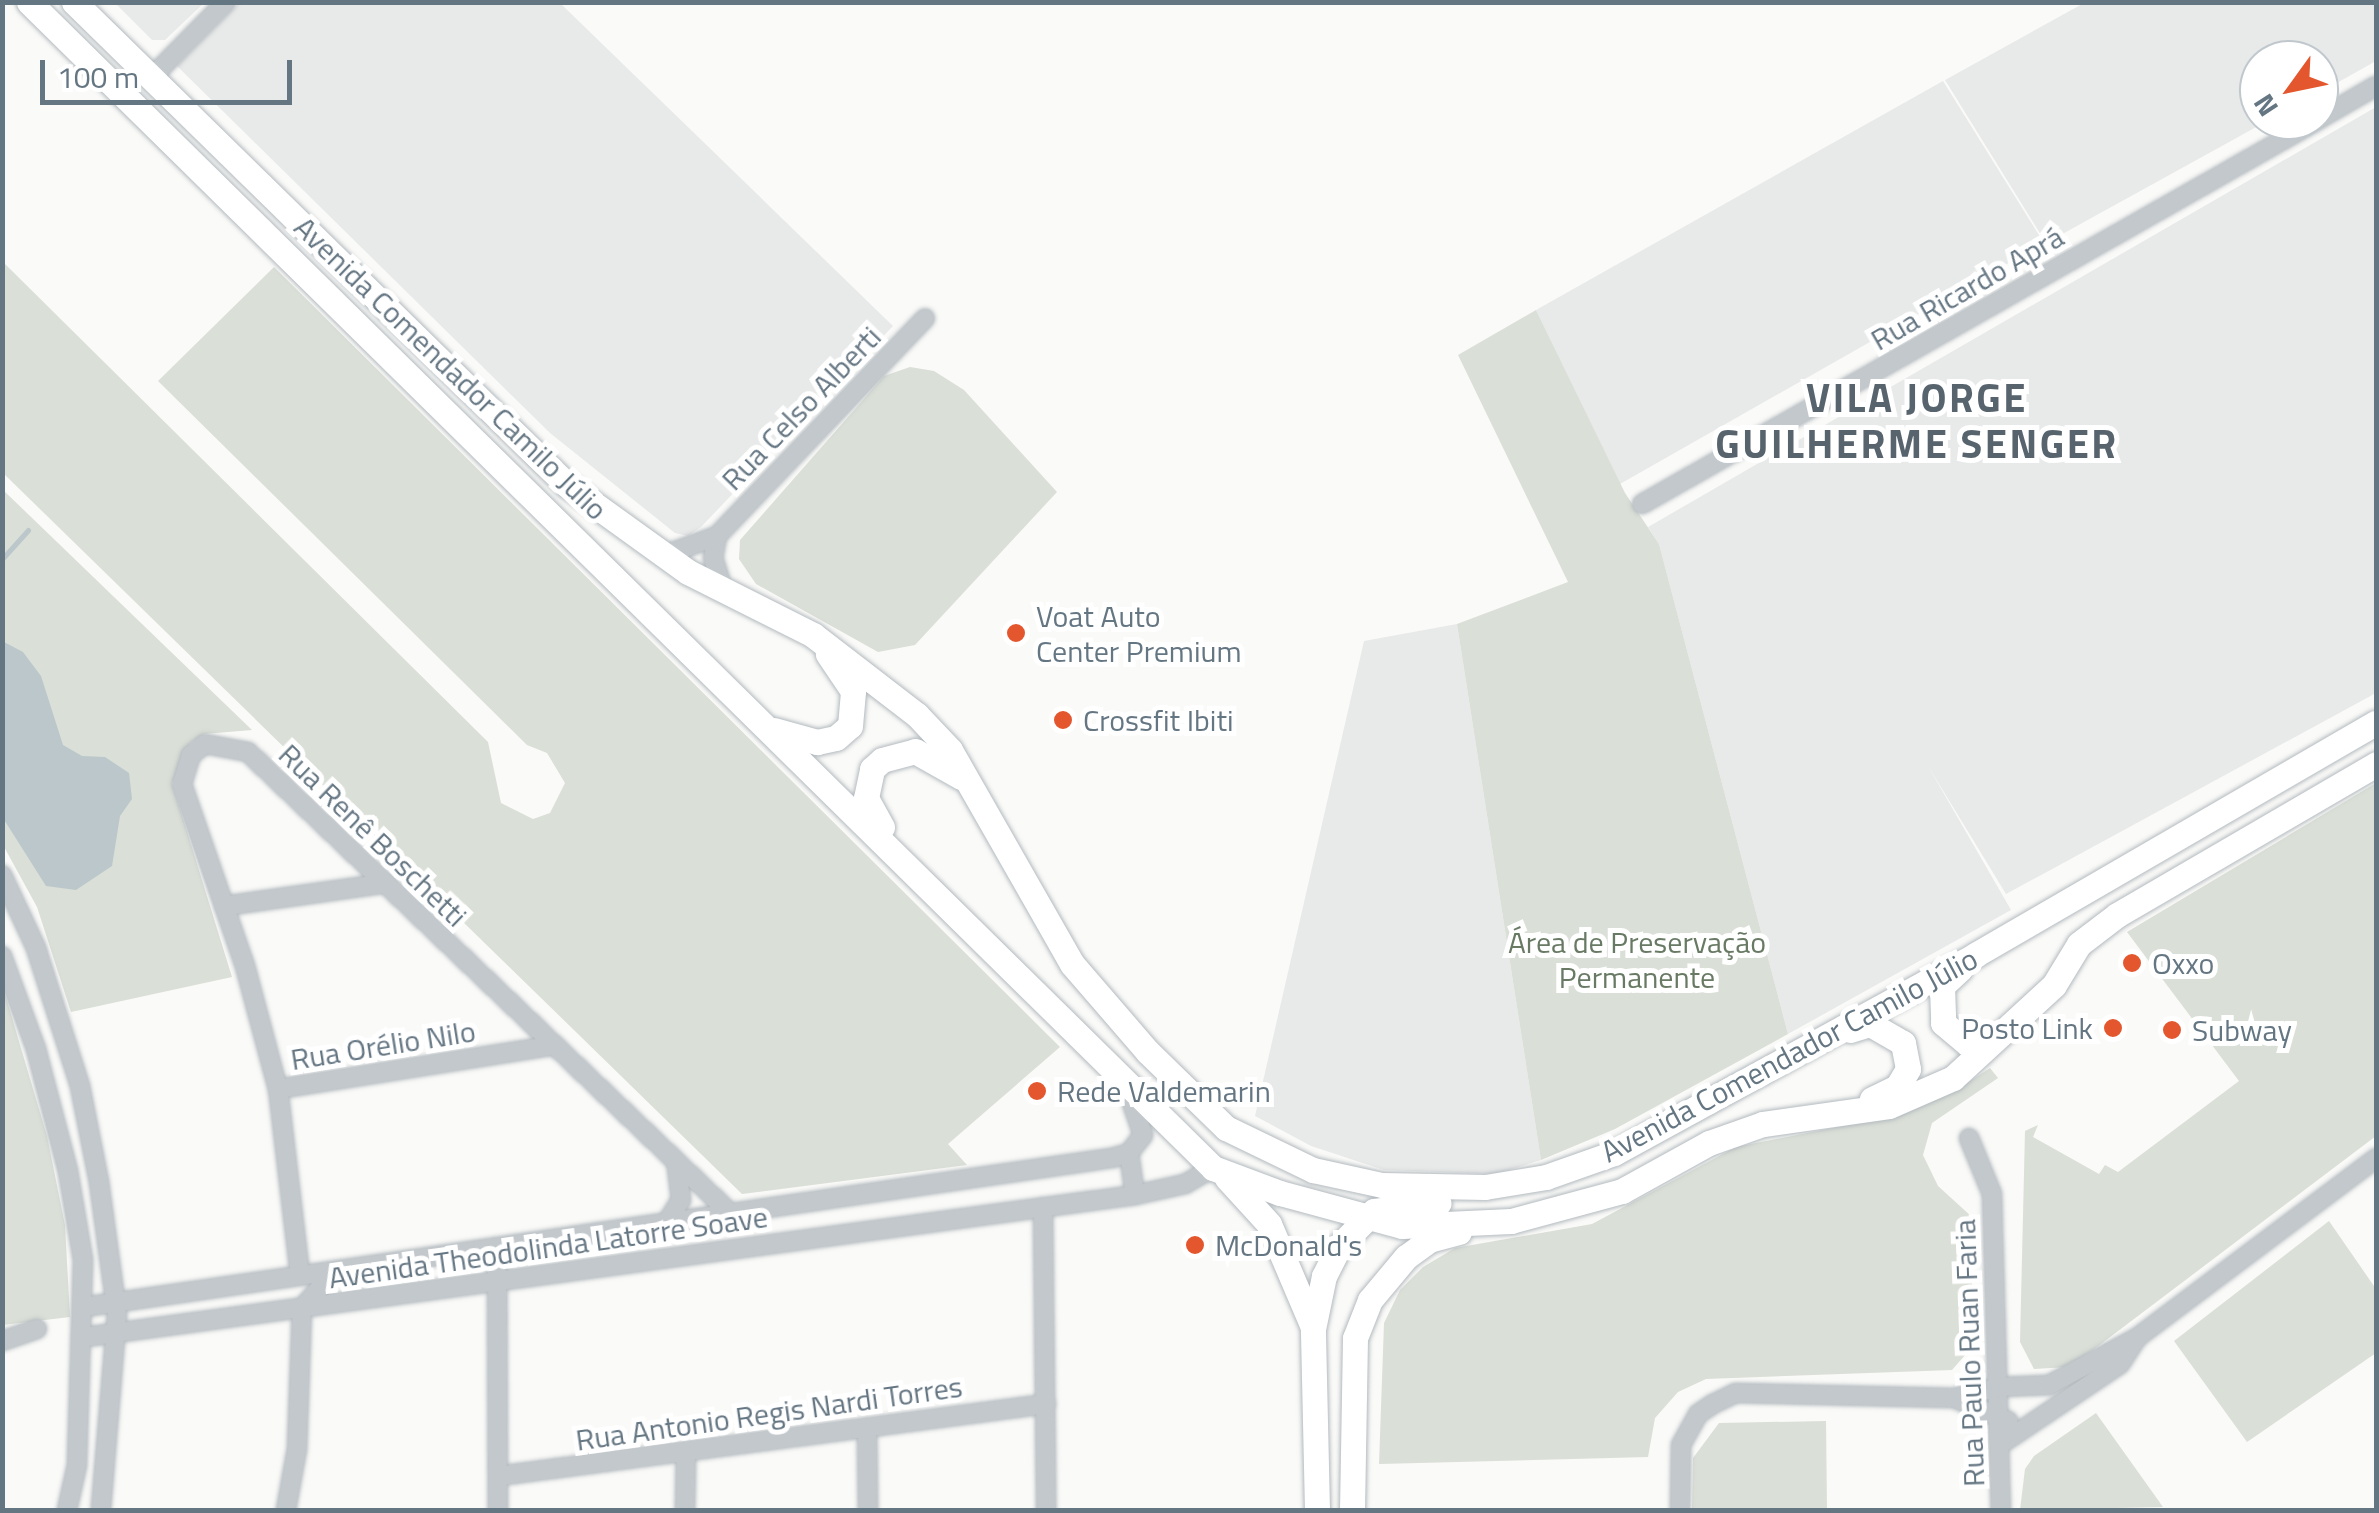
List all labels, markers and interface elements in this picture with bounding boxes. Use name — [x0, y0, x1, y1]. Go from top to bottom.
scale bar — [45, 40, 298, 102]
north arrow — [2239, 40, 2339, 140]
text: 100 m — [57, 54, 139, 100]
text: N — [2242, 86, 2288, 125]
street label: Avenida Comendador Camilo Júlio — [287, 209, 615, 527]
street label: Rua Ricardo Aprá — [1864, 218, 2070, 358]
street label: Rua Celso Alberti — [714, 319, 888, 497]
district label: VILA JORGE GUILHERME SENGER — [1715, 374, 2119, 468]
place label: Voat Auto Center Premium — [1036, 598, 1242, 668]
marker: Voat Auto Center Premium — [1005, 622, 1027, 644]
place label: Crossfit Ibiti — [1083, 702, 1233, 738]
marker: Crossfit Ibiti — [1052, 709, 1074, 731]
street label: Rua Renê Boschetti — [272, 736, 474, 934]
park label: Área de Preservação Permanente — [1508, 924, 1766, 994]
street label: Avenida Comendador Camilo Júlio — [1595, 940, 1983, 1170]
place label: Oxxo — [2152, 945, 2214, 981]
marker: Oxxo — [2121, 952, 2143, 974]
place label: Posto Link — [1961, 1010, 2093, 1046]
place label: Subway — [2192, 1012, 2292, 1048]
street label: Rua Orélio Nilo — [288, 1013, 478, 1077]
marker: Posto Link — [2102, 1017, 2124, 1039]
marker: Subway — [2161, 1019, 2183, 1041]
place label: Rede Valdemarin — [1057, 1073, 1271, 1109]
marker: Rede Valdemarin — [1026, 1080, 1048, 1102]
street label: Avenida Theodolinda Latorre Soave — [326, 1198, 770, 1296]
street label: Rua Paulo Ruan Faria — [1946, 1219, 1992, 1487]
place label: McDonald's — [1215, 1227, 1362, 1263]
marker: McDonald's — [1184, 1234, 1206, 1256]
street label: Rua Antonio Regis Nardi Torres — [573, 1368, 965, 1458]

